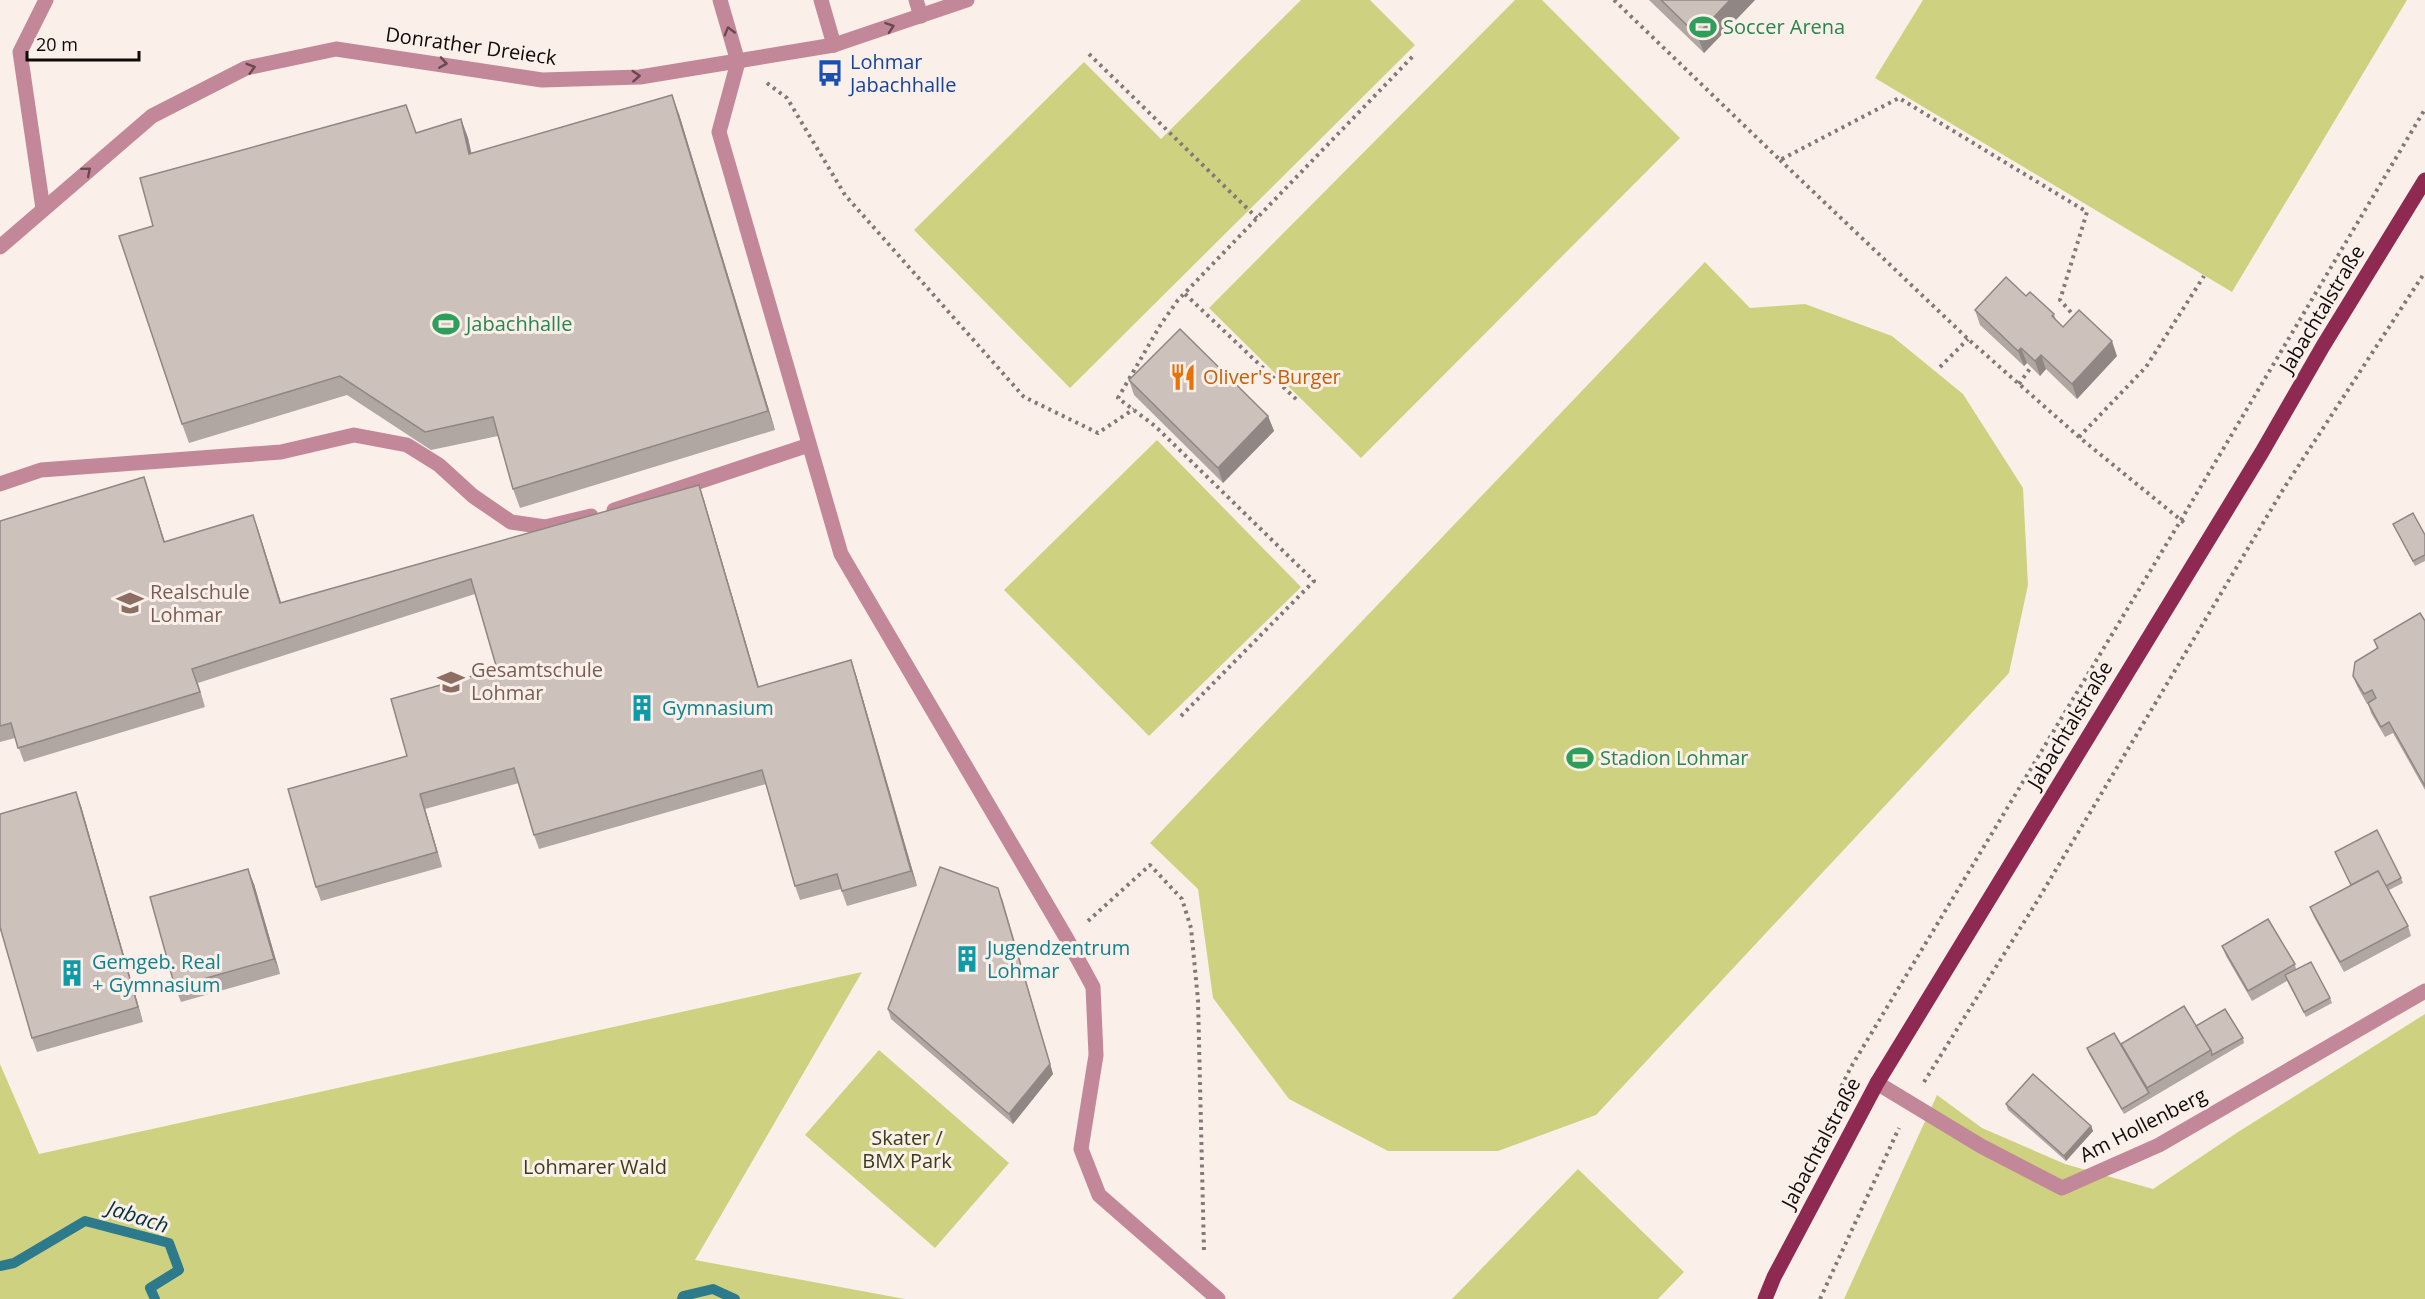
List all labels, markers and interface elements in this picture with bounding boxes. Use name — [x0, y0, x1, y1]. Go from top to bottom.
sports icon: Soccer Arena — [1688, 12, 1718, 42]
place label: Soccer Arena — [1723, 13, 1845, 40]
street label: Donrather Dreieck — [384, 20, 559, 71]
one-way arrow — [884, 21, 895, 34]
scale bar — [27, 24, 140, 62]
one-way arrow — [724, 26, 736, 37]
text: 20 m — [36, 32, 78, 56]
place label: Lohmar Jabachhalle — [848, 48, 956, 98]
one-way arrow — [438, 57, 447, 69]
bus stop icon: Lohmar Jabachhalle — [815, 58, 845, 88]
one-way arrow — [245, 63, 256, 75]
one-way arrow — [632, 70, 641, 83]
one-way arrow — [80, 167, 91, 178]
street label: Jabachtalstraße — [2272, 240, 2370, 379]
sports icon: Jabachhalle — [431, 309, 461, 339]
place label: Jabachhalle — [464, 310, 572, 337]
restaurant icon: Oliver's Burger — [1168, 362, 1198, 392]
place label: Oliver's Burger — [1203, 363, 1341, 390]
place label: Realschule Lohmar — [150, 578, 250, 628]
school or university icon: Realschule Lohmar — [115, 588, 145, 618]
place label: Gesamtschule Lohmar — [471, 656, 603, 706]
street label: Jabachtalstraße — [2020, 656, 2118, 795]
school or university icon: Gesamtschule Lohmar — [436, 667, 466, 697]
building icon: Gymnasium — [627, 693, 657, 723]
place label: Gymnasium — [662, 694, 774, 721]
sports icon: Stadion Lohmar — [1565, 743, 1595, 773]
place label: Stadion Lohmar — [1600, 744, 1749, 771]
place label: Jugendzentrum Lohmar — [985, 934, 1130, 984]
building icon: Jugendzentrum Lohmar — [952, 944, 982, 974]
place label: Gemgeb. Real + Gymnasium — [92, 948, 221, 998]
building icon: Gemgeb. Real + Gymnasium — [57, 958, 87, 988]
street label: Jabachtalstraße — [1774, 1073, 1866, 1215]
street label: Am Hollenberg — [2075, 1081, 2211, 1168]
park label: Skater / BMX Park — [862, 1124, 952, 1174]
park label: Lohmarer Wald — [523, 1153, 667, 1180]
water label: Jabach — [100, 1192, 173, 1239]

